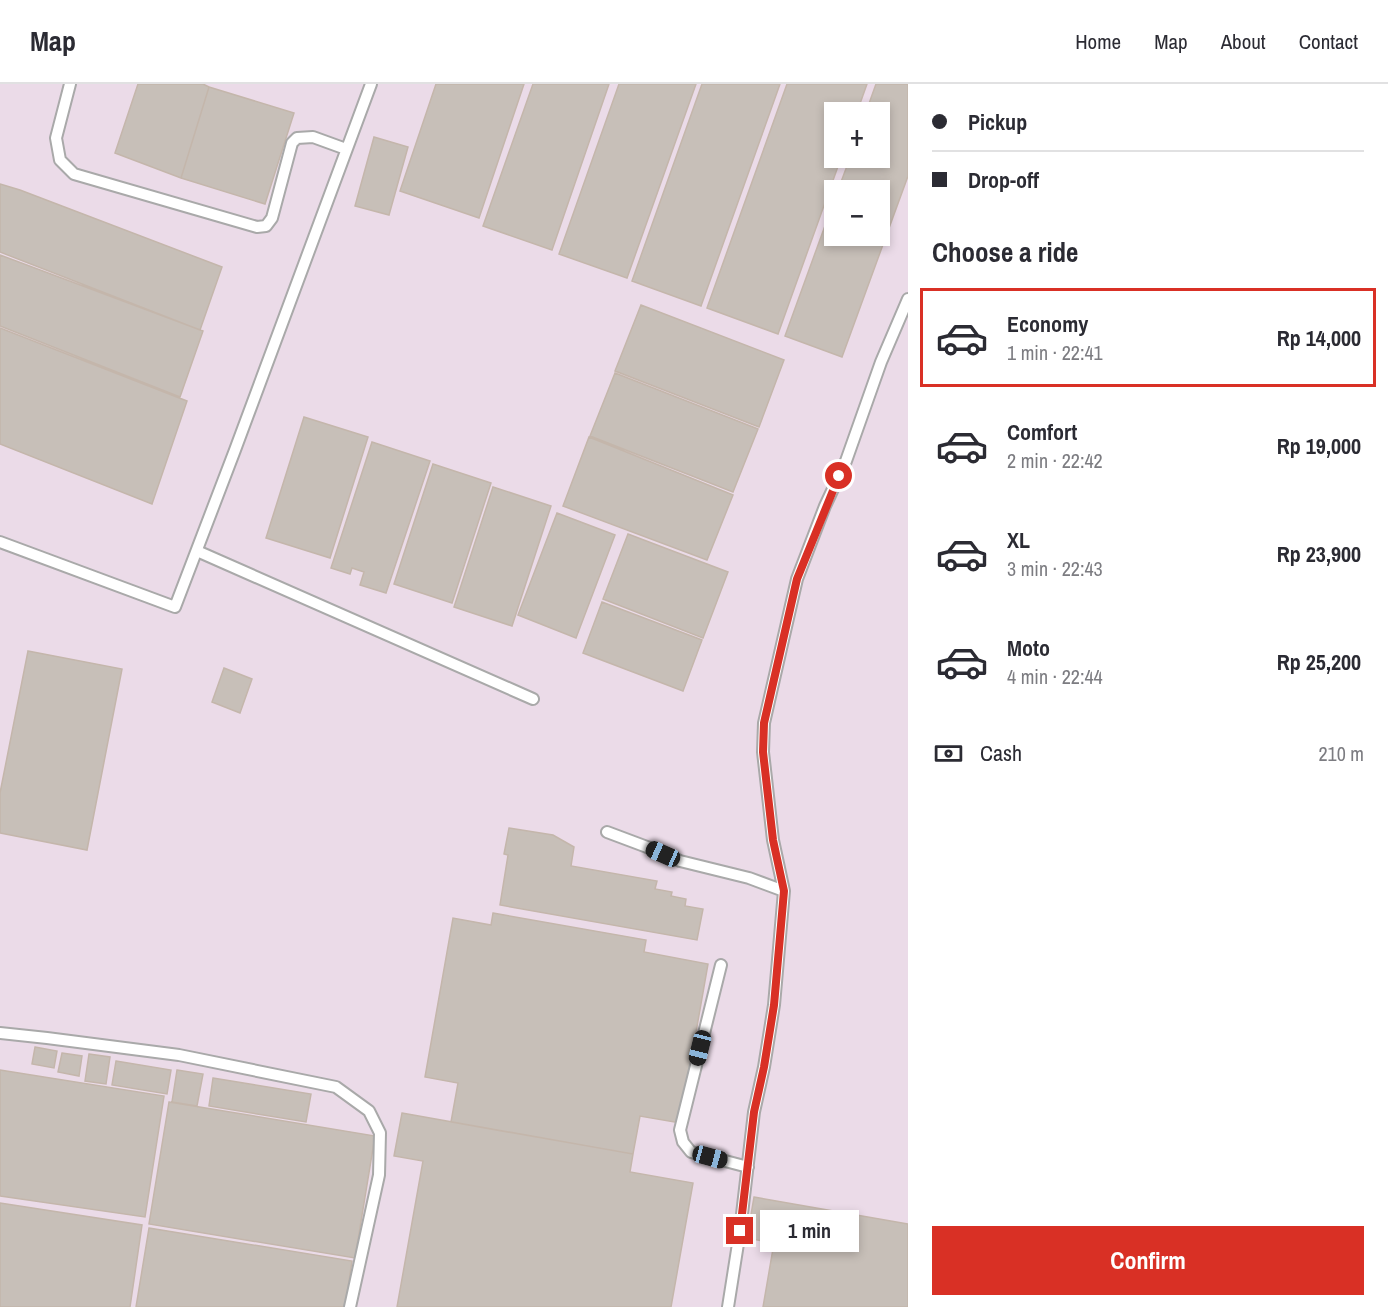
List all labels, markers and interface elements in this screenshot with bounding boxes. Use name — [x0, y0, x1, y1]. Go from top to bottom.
text: Map — [30, 22, 76, 60]
text: Home — [1075, 27, 1121, 56]
text: Map — [1154, 27, 1188, 56]
text: About — [1221, 27, 1266, 56]
text: Contact — [1299, 27, 1358, 56]
map controls — [824, 102, 890, 246]
button: + — [824, 102, 890, 168]
text: Pickup — [968, 107, 1027, 137]
text: Drop-off — [968, 165, 1039, 195]
button: − — [824, 180, 890, 246]
text: Choose a ride — [932, 234, 1078, 270]
text: Economy — [1007, 309, 1088, 339]
icon: car — [935, 311, 989, 365]
text: Rp 14,000 — [1277, 323, 1361, 353]
text: 1 min · 22:41 — [1007, 339, 1103, 366]
text: Comfort — [1007, 417, 1077, 447]
icon: car — [935, 419, 989, 473]
text: Rp 19,000 — [1277, 431, 1361, 461]
text: 2 min · 22:42 — [1007, 447, 1103, 474]
route start — [825, 462, 852, 489]
text: XL — [1007, 525, 1030, 555]
icon: car — [935, 527, 989, 581]
text: Rp 23,900 — [1277, 539, 1361, 569]
text: 3 min · 22:43 — [1007, 555, 1103, 582]
text: Moto — [1007, 633, 1050, 663]
icon: car — [935, 635, 989, 689]
text: Rp 25,200 — [1277, 647, 1361, 677]
text: 4 min · 22:44 — [1007, 663, 1103, 690]
icon: cash — [932, 737, 965, 770]
text: Cash — [980, 738, 1022, 768]
text: 210 m — [1318, 740, 1364, 767]
car — [643, 838, 683, 870]
car — [687, 1028, 713, 1068]
car — [690, 1144, 730, 1170]
callout: 1 min — [761, 1210, 860, 1252]
route end — [726, 1217, 753, 1244]
text: 1 min — [788, 1217, 831, 1244]
button: Confirm — [932, 1226, 1364, 1295]

